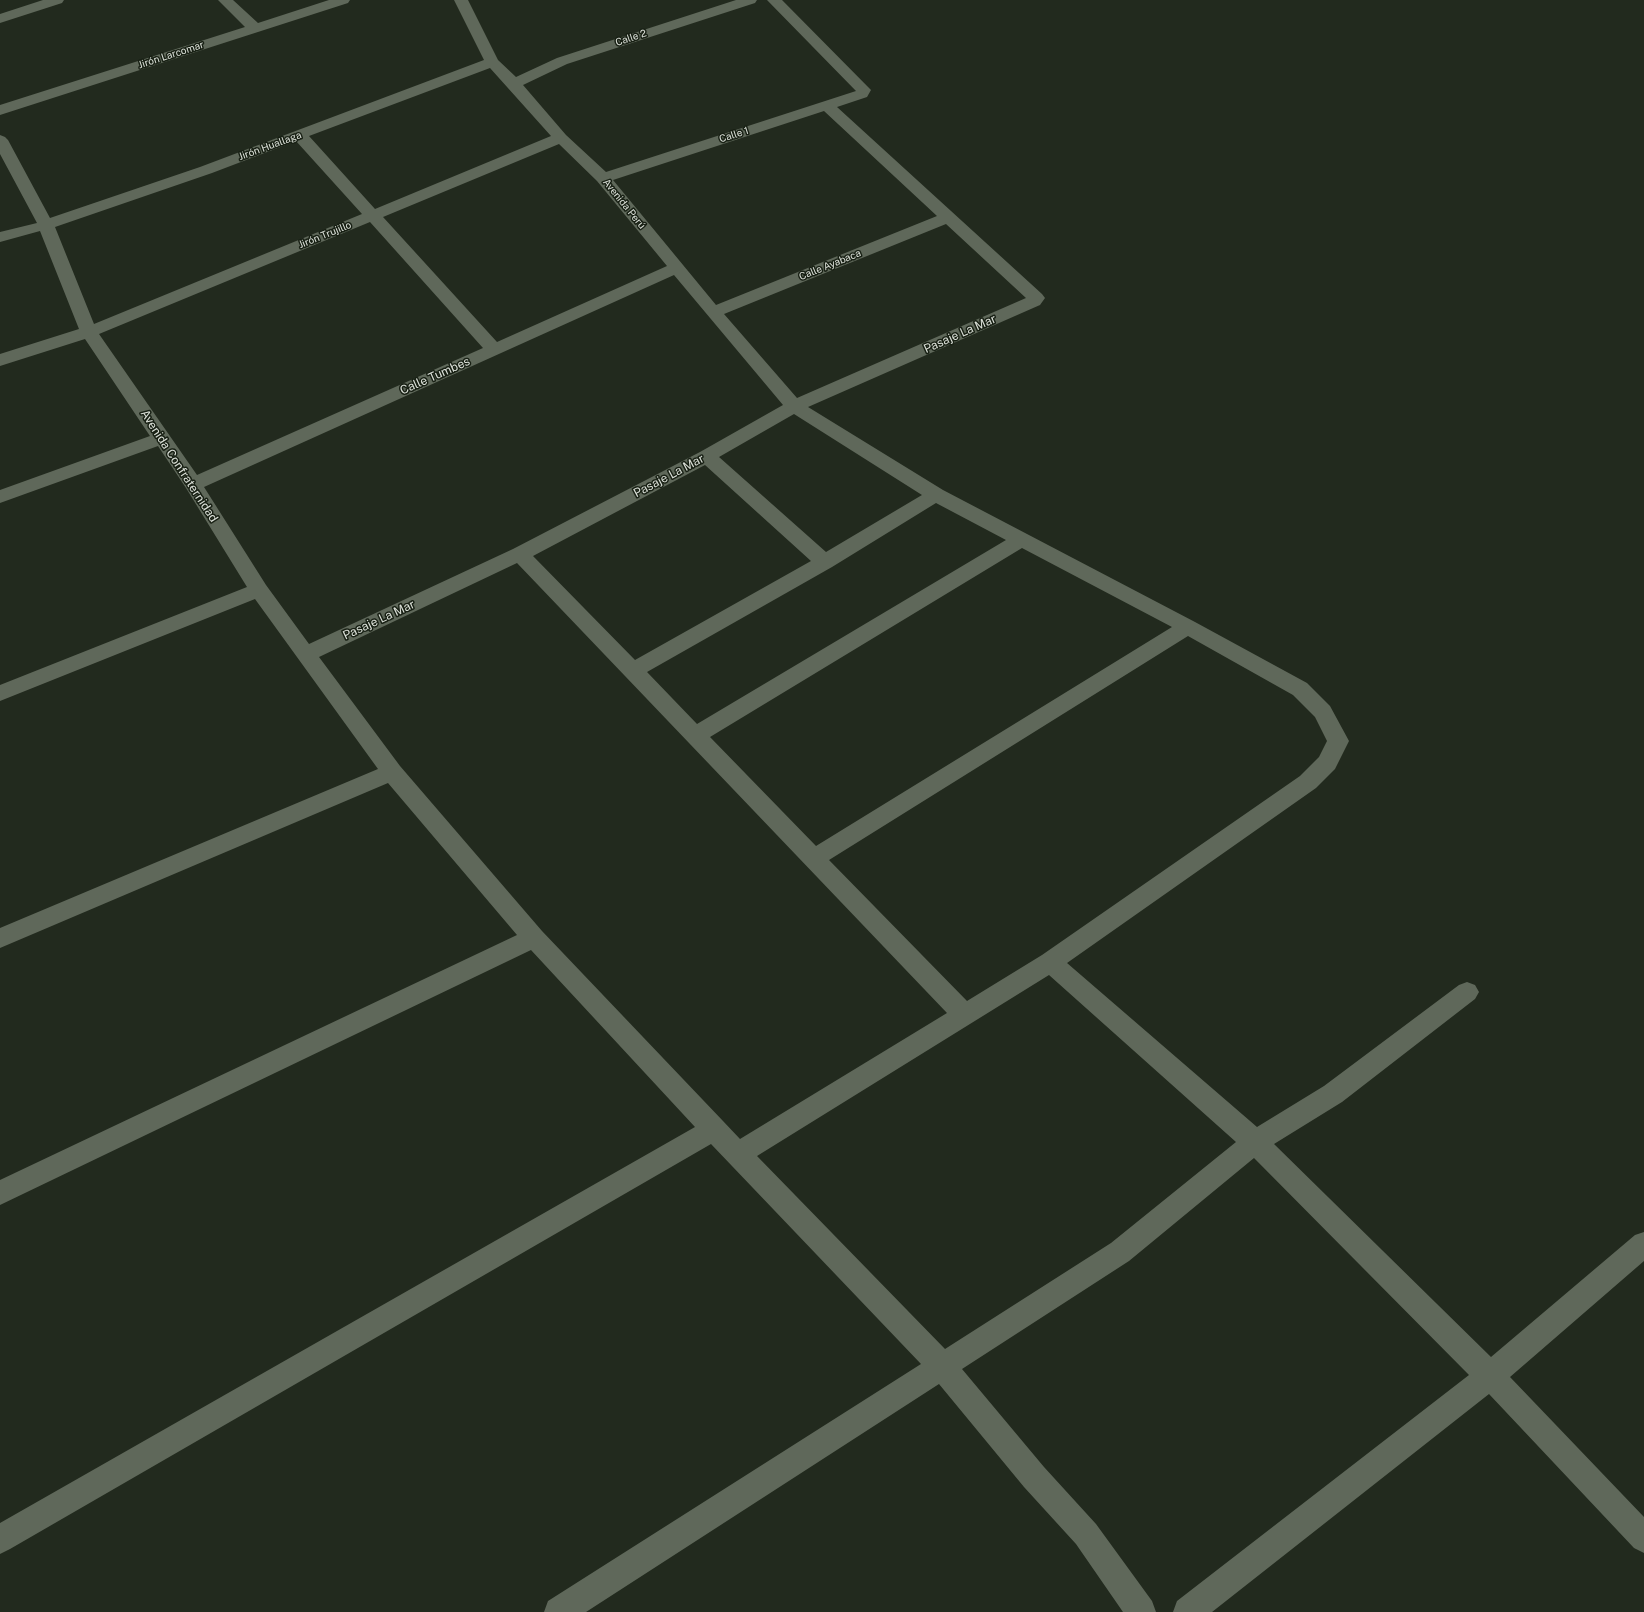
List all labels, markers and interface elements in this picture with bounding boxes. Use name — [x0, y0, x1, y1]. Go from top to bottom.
street label: Calle 2 — [614, 27, 648, 49]
street label: Jirón Larcomar — [137, 39, 205, 71]
street label: Calle 1 — [718, 125, 750, 145]
street label: Jirón Huallaga — [237, 129, 303, 163]
street label: Avenida Perú — [600, 177, 648, 231]
street label: Jirón Trujillo — [297, 219, 353, 251]
street label: Calle Ayabaca — [797, 247, 863, 283]
street label: Pasaje La Mar — [921, 312, 999, 356]
street label: Calle Tumbes — [398, 354, 472, 398]
street label: Avenida Confraternidad — [137, 407, 221, 525]
street label: Pasaje La Mar — [631, 451, 707, 501]
street label: Pasaje La Mar — [341, 597, 417, 643]

